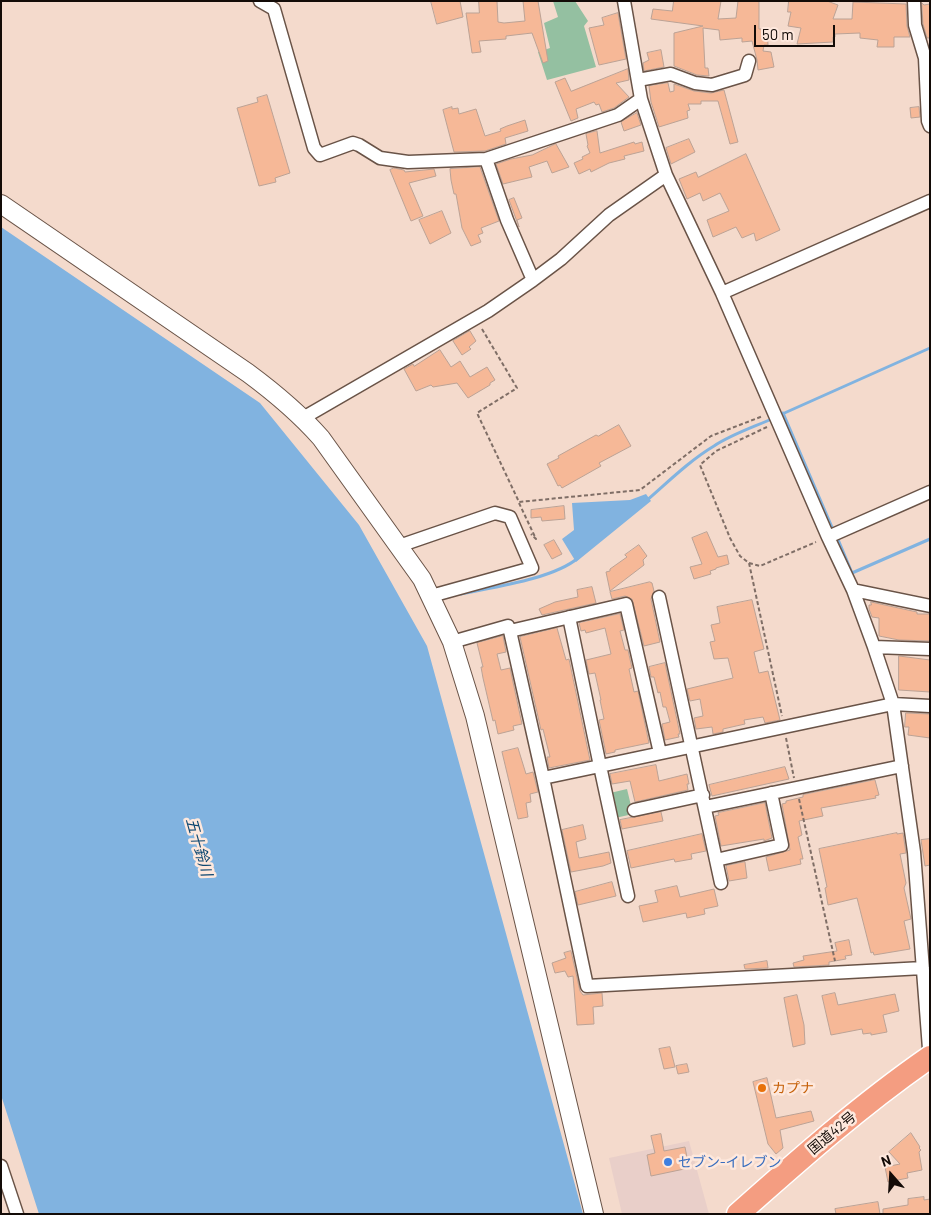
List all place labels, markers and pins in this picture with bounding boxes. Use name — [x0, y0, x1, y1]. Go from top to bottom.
place label: カプナ — [772, 1080, 814, 1096]
marker: カプナ — [756, 1082, 768, 1094]
place label: セブン-イレブン — [678, 1154, 782, 1170]
marker: セブン-イレブン — [662, 1156, 674, 1168]

